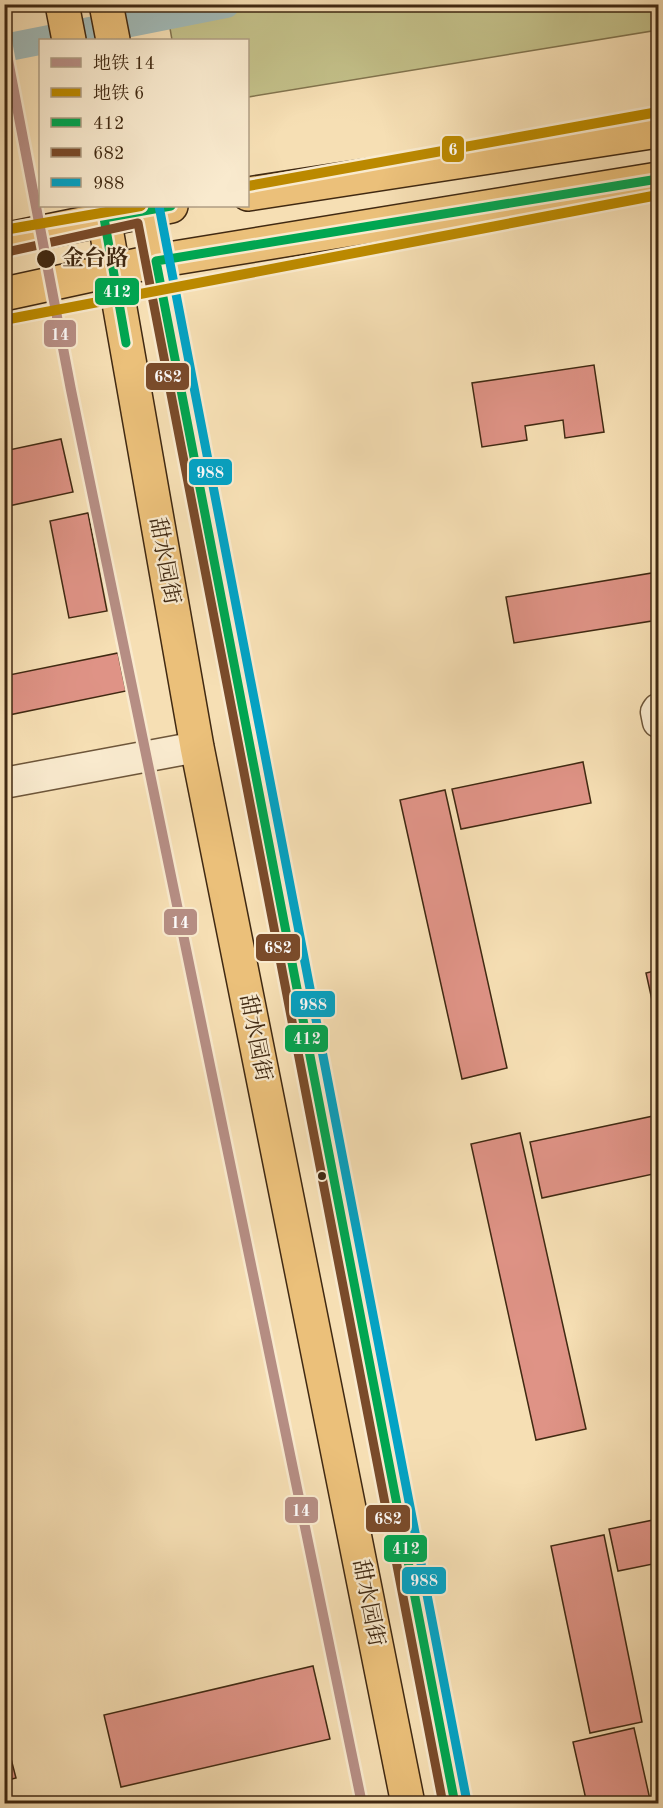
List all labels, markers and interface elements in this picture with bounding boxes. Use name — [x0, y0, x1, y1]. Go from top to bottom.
legend — [39, 39, 249, 207]
text: 地铁 14 — [93, 53, 155, 73]
text: 地铁 6 — [93, 83, 144, 103]
text: 412 — [93, 115, 124, 133]
line badge: 6 — [441, 135, 465, 163]
text: 6 — [448, 143, 458, 159]
text: 682 — [93, 145, 124, 163]
text: 988 — [93, 175, 124, 193]
place label: 金台路 — [62, 246, 128, 270]
marker: 金台路 — [35, 248, 57, 270]
line badge: 412 — [94, 277, 140, 306]
text: 412 — [103, 285, 131, 301]
line badge: 14 — [43, 319, 77, 348]
text: 14 — [51, 328, 69, 344]
line badge: 682 — [145, 362, 190, 391]
text: 682 — [154, 370, 182, 386]
line badge: 988 — [188, 458, 233, 486]
text: 988 — [196, 466, 224, 482]
street label: 甜水园街 — [146, 515, 184, 606]
line badge: 14 — [163, 908, 198, 936]
text: 14 — [171, 916, 189, 932]
line badge: 682 — [255, 933, 301, 962]
text: 682 — [264, 941, 292, 957]
line badge: 988 — [290, 990, 336, 1018]
street label: 甜水园街 — [236, 992, 276, 1083]
text: 988 — [299, 998, 327, 1014]
line badge: 412 — [284, 1024, 329, 1053]
text: 412 — [293, 1032, 321, 1048]
unlabelled marker — [316, 1170, 328, 1182]
line badge: 14 — [284, 1496, 319, 1524]
text: 14 — [292, 1504, 310, 1520]
line badge: 682 — [365, 1504, 411, 1533]
text: 682 — [374, 1512, 402, 1528]
line badge: 412 — [383, 1534, 428, 1563]
text: 412 — [392, 1542, 420, 1558]
street label: 甜水园街 — [349, 1557, 389, 1648]
line badge: 988 — [401, 1566, 447, 1595]
text: 988 — [410, 1574, 438, 1590]

